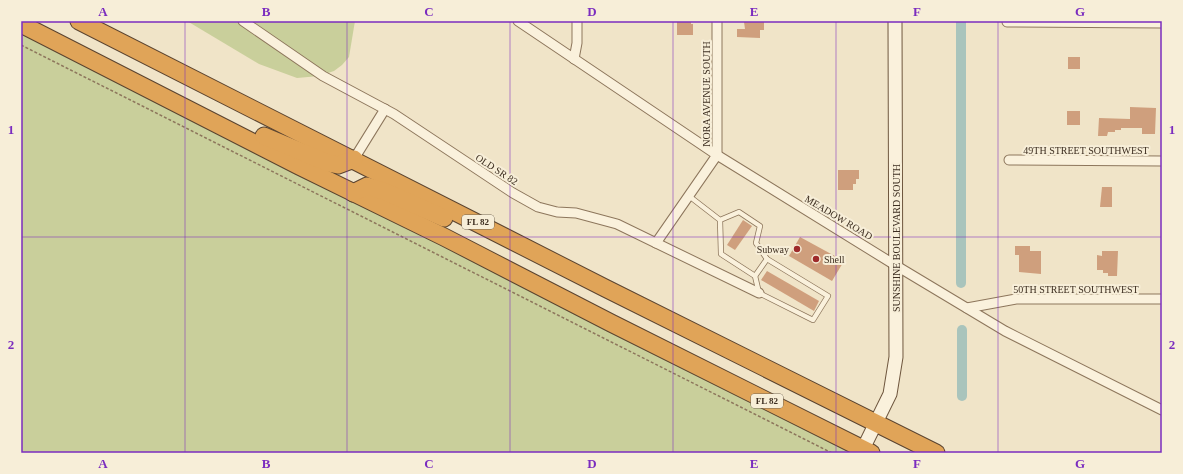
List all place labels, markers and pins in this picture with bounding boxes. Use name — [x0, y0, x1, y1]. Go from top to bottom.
place label: Subway — [757, 244, 789, 255]
marker: Subway — [792, 244, 802, 254]
marker: Shell — [811, 254, 821, 264]
place label: Shell — [824, 254, 845, 265]

